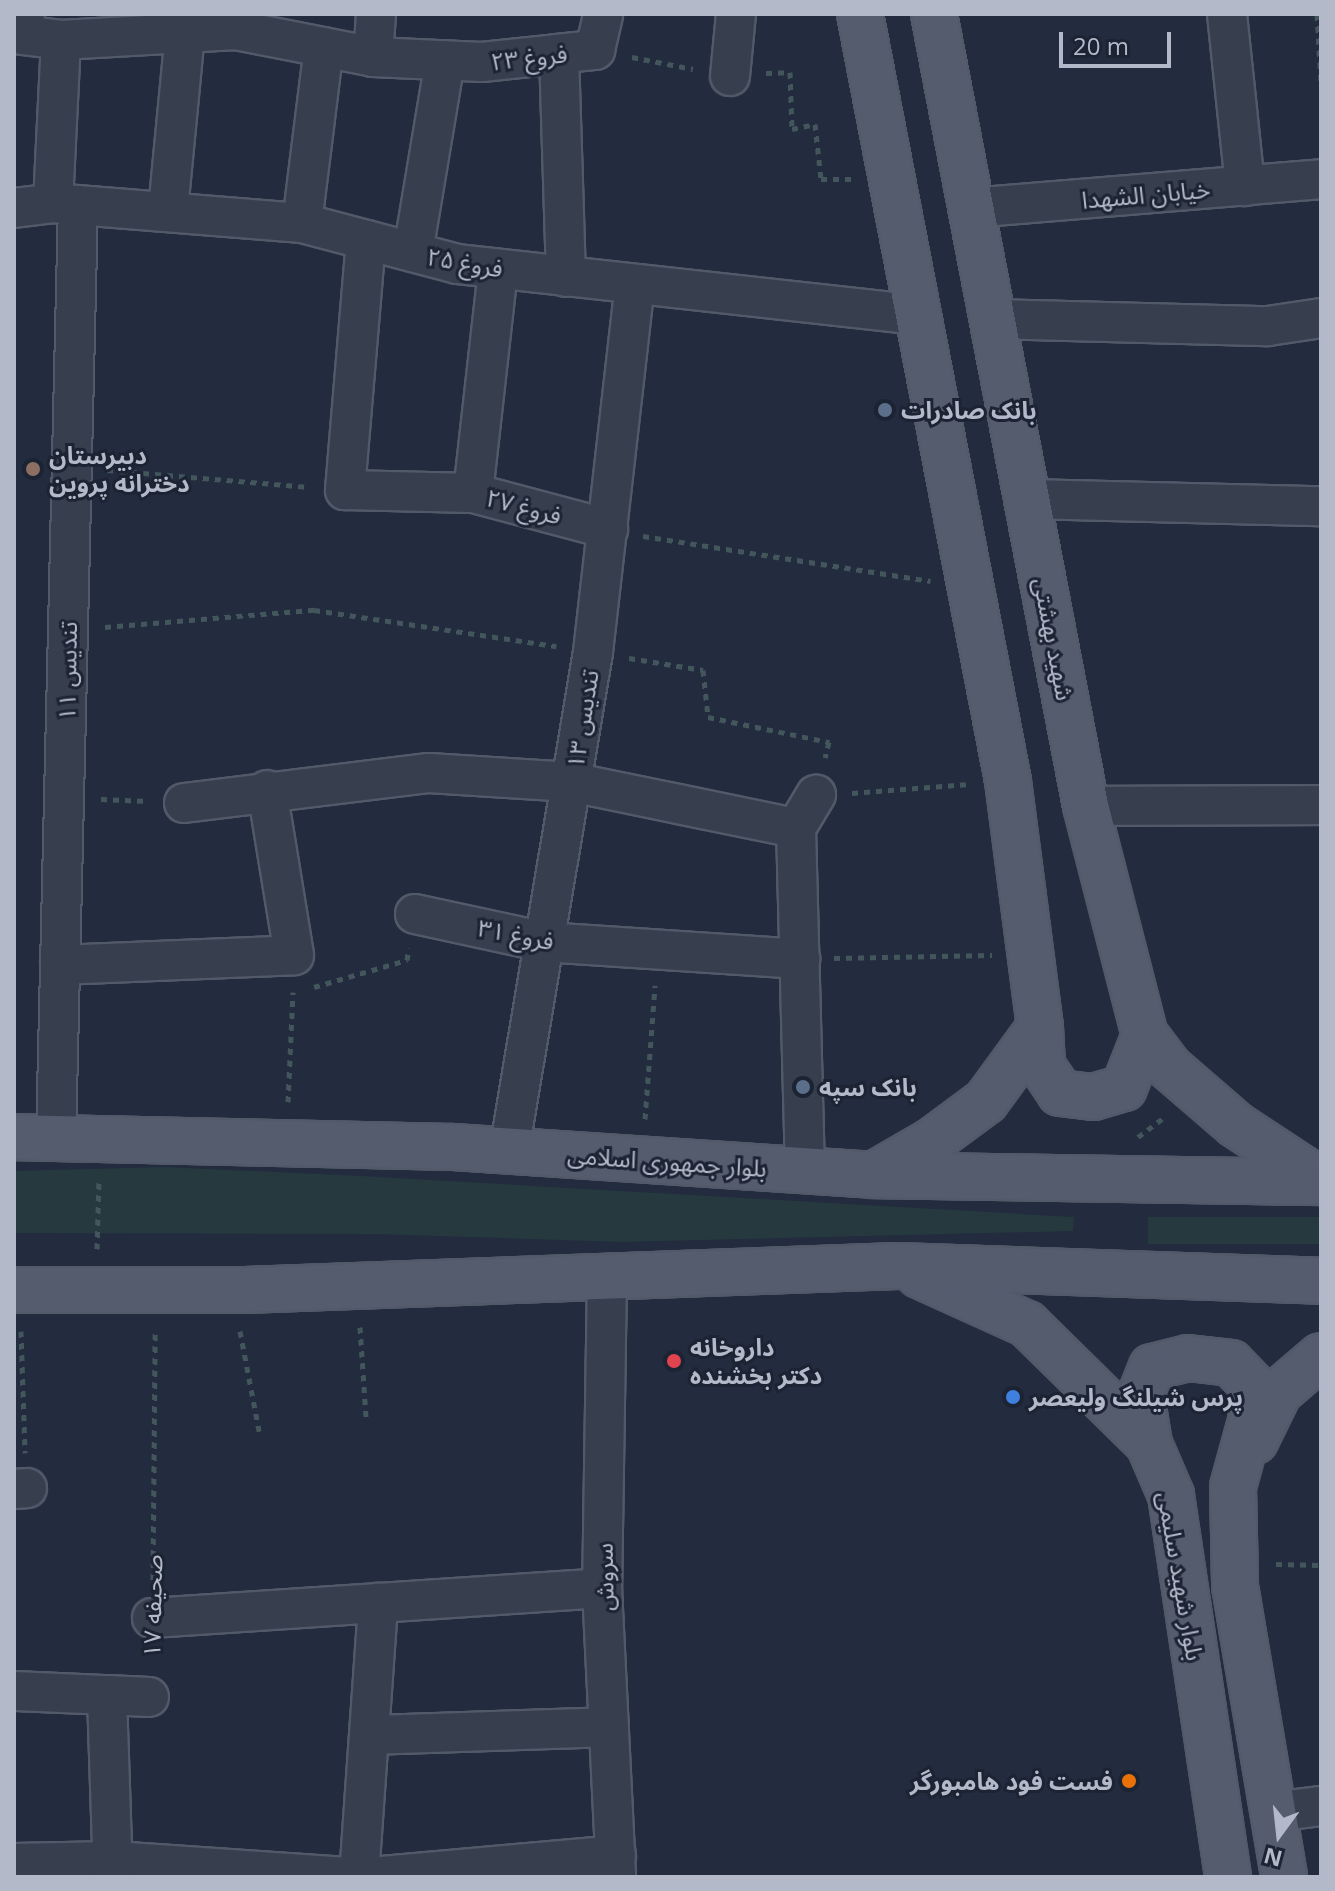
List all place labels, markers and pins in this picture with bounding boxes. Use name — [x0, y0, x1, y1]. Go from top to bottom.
place label: بانک صادرات — [901, 396, 1037, 424]
marker: بانک صادرات — [876, 401, 894, 419]
place label: دبیرستان دخترانه پروین — [49, 441, 190, 497]
marker: دبیرستان دخترانه پروین — [24, 460, 42, 478]
place label: بانک سپه — [819, 1073, 917, 1101]
marker: بانک سپه — [794, 1078, 812, 1096]
place label: داروخانه دکتر بخشنده — [690, 1333, 822, 1389]
marker: داروخانه دکتر بخشنده — [665, 1352, 683, 1370]
place label: پرس شیلنگ ولیعصر — [1029, 1383, 1243, 1411]
marker: پرس شیلنگ ولیعصر — [1004, 1388, 1022, 1406]
place label: فست فود هامبورگر — [910, 1767, 1113, 1795]
marker: فست فود هامبورگر — [1120, 1772, 1138, 1790]

